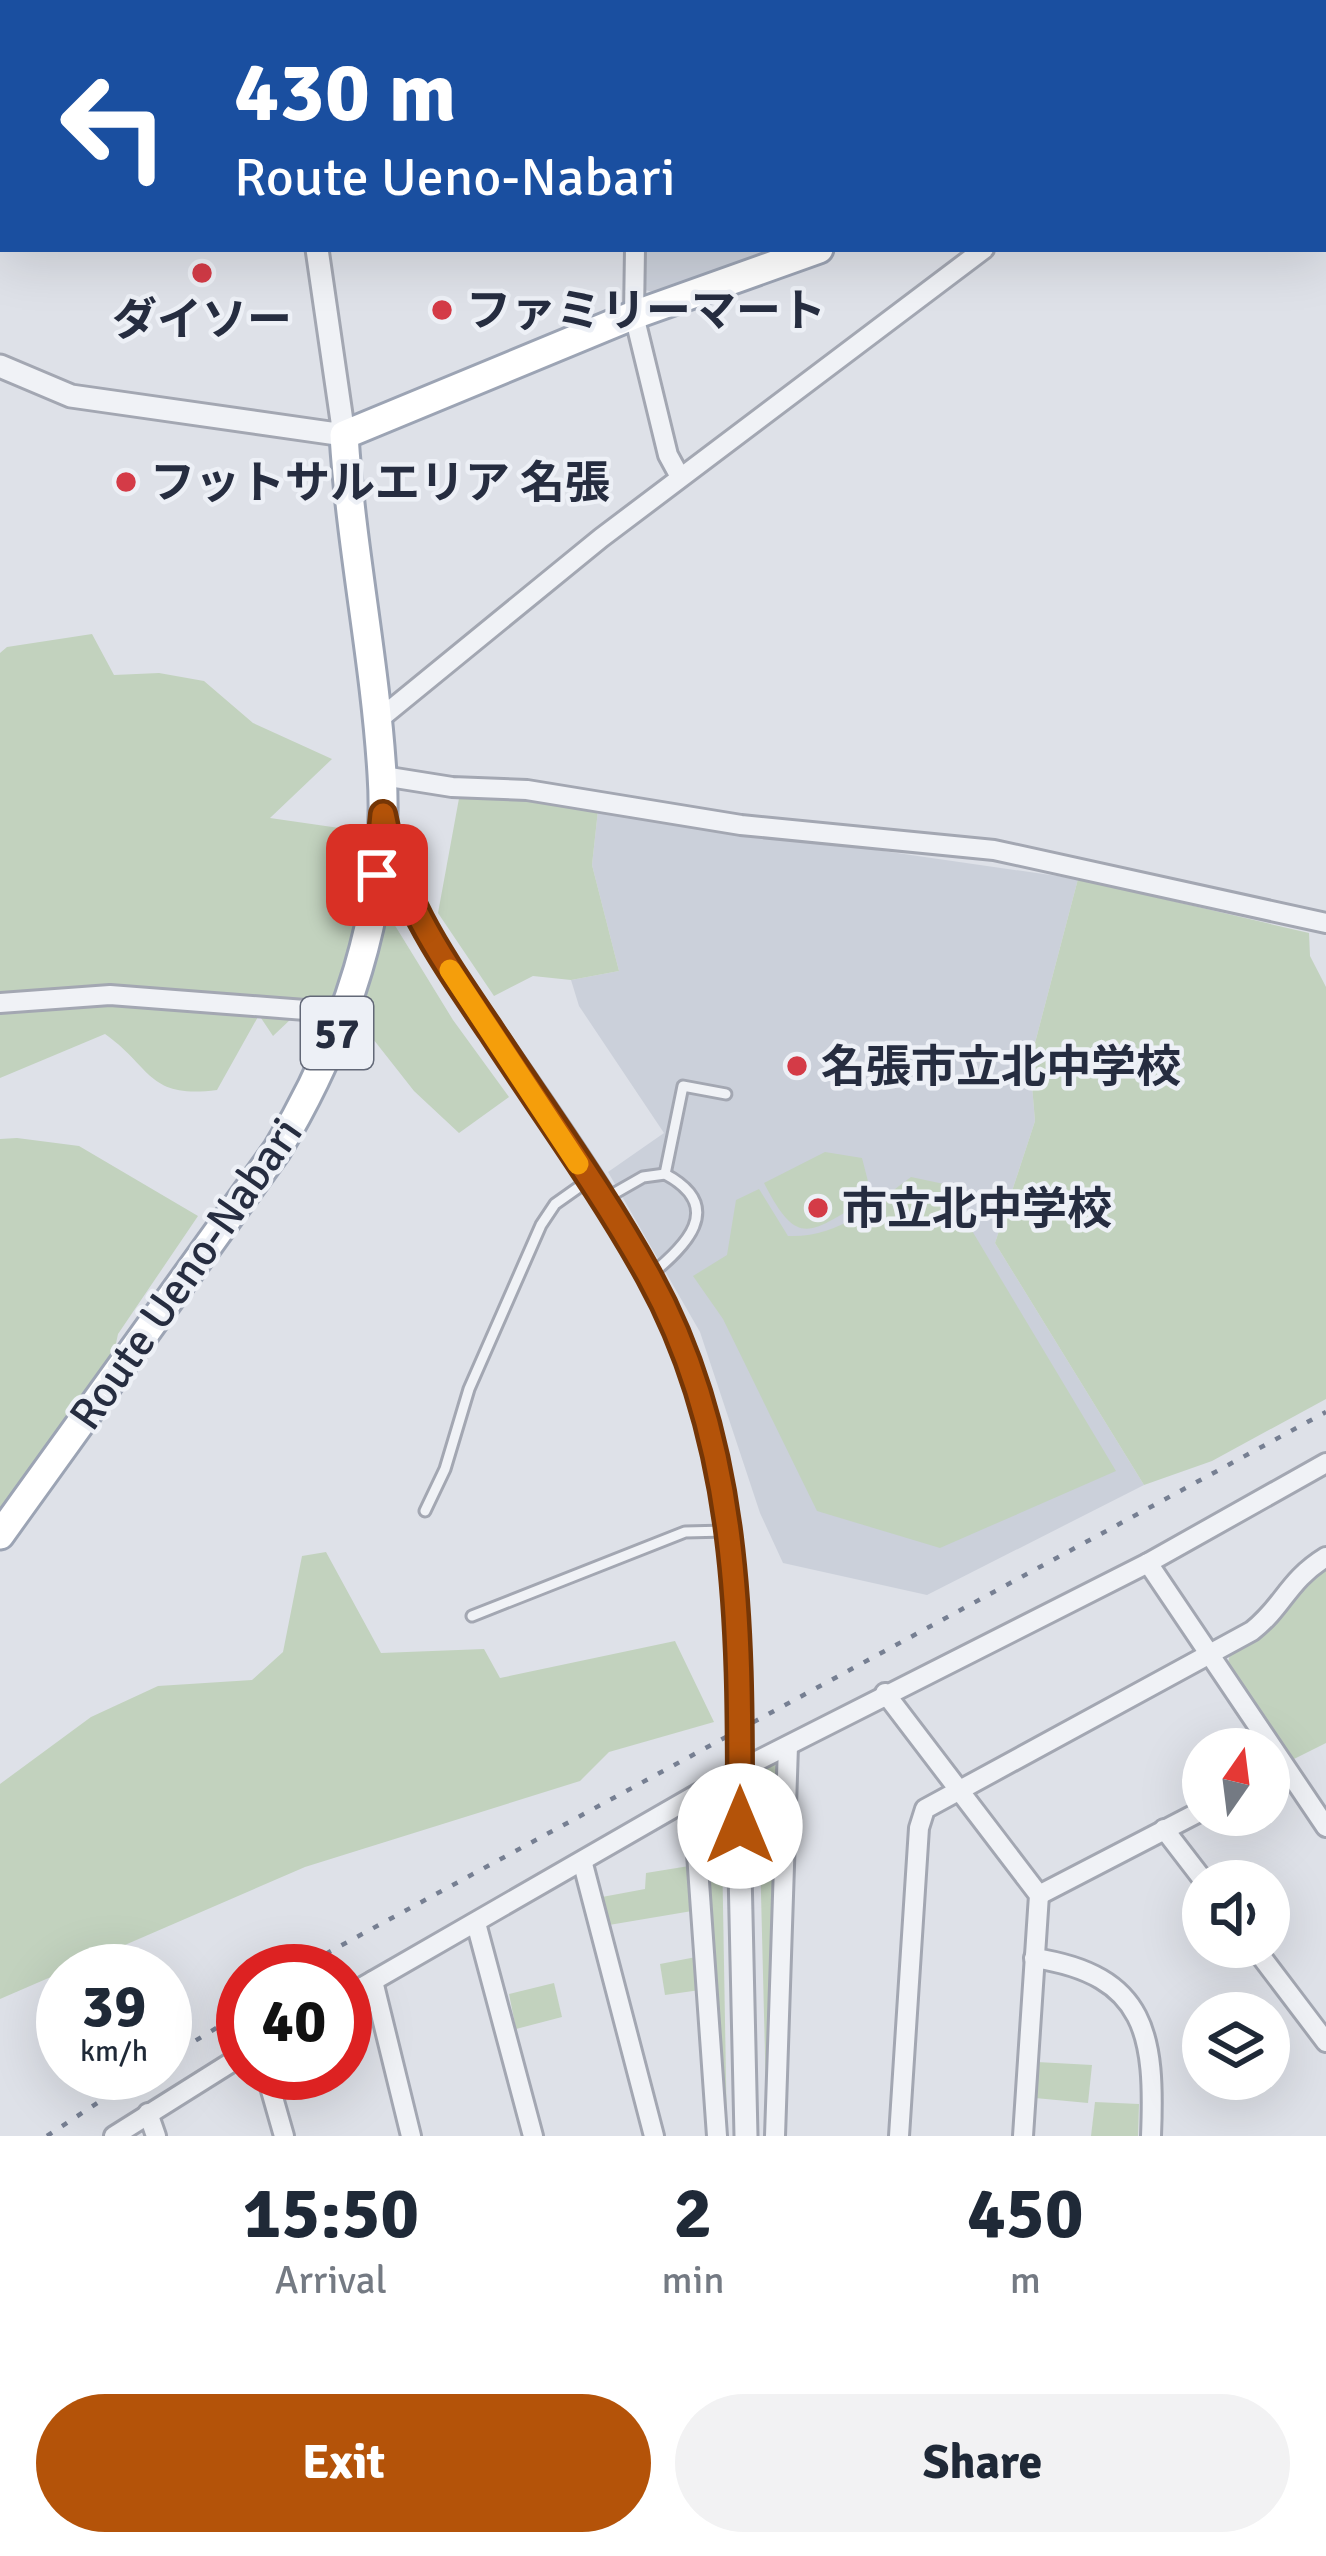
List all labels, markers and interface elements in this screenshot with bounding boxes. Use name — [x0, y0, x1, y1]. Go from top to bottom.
text: 430 m — [234, 41, 456, 145]
icon: left — [36, 48, 192, 204]
text: Route Ueno-Nabari — [234, 144, 676, 211]
marker: ダイソー — [189, 260, 215, 286]
place label: ファミリーマート — [466, 284, 826, 339]
place label: ダイソー — [112, 293, 292, 348]
marker: ファミリーマート — [429, 297, 455, 323]
place label: フットサルエリア 名張 — [150, 456, 610, 511]
marker: フットサルエリア 名張 — [113, 469, 139, 495]
pin — [326, 824, 428, 926]
icon: arrive — [344, 842, 410, 908]
road number: 57 — [301, 997, 373, 1069]
place label: 名張市立北中学校 — [821, 1040, 1181, 1095]
marker: 名張市立北中学校 — [784, 1053, 810, 1079]
street label: Route Ueno-Nabari — [58, 1107, 314, 1440]
place label: 市立北中学校 — [842, 1182, 1112, 1237]
marker: 市立北中学校 — [805, 1195, 831, 1221]
north arrow — [1182, 1728, 1290, 1836]
map controls — [1182, 1728, 1290, 2100]
position arrow — [677, 1763, 803, 1889]
button: sound — [1182, 1860, 1290, 1968]
speed limit sign: 40 — [216, 1944, 372, 2100]
text: 39 — [82, 1970, 146, 2044]
button: layers — [1182, 1992, 1290, 2100]
text: km/h — [80, 2033, 148, 2070]
text: 15:50 — [242, 2169, 419, 2258]
text: 2 — [674, 2169, 712, 2258]
text: 450 — [967, 2169, 1084, 2258]
text: Arrival — [275, 2256, 387, 2304]
text: min — [662, 2256, 725, 2304]
text: m — [1010, 2256, 1041, 2304]
button: Exit — [36, 2394, 651, 2532]
button: Share — [675, 2394, 1290, 2532]

